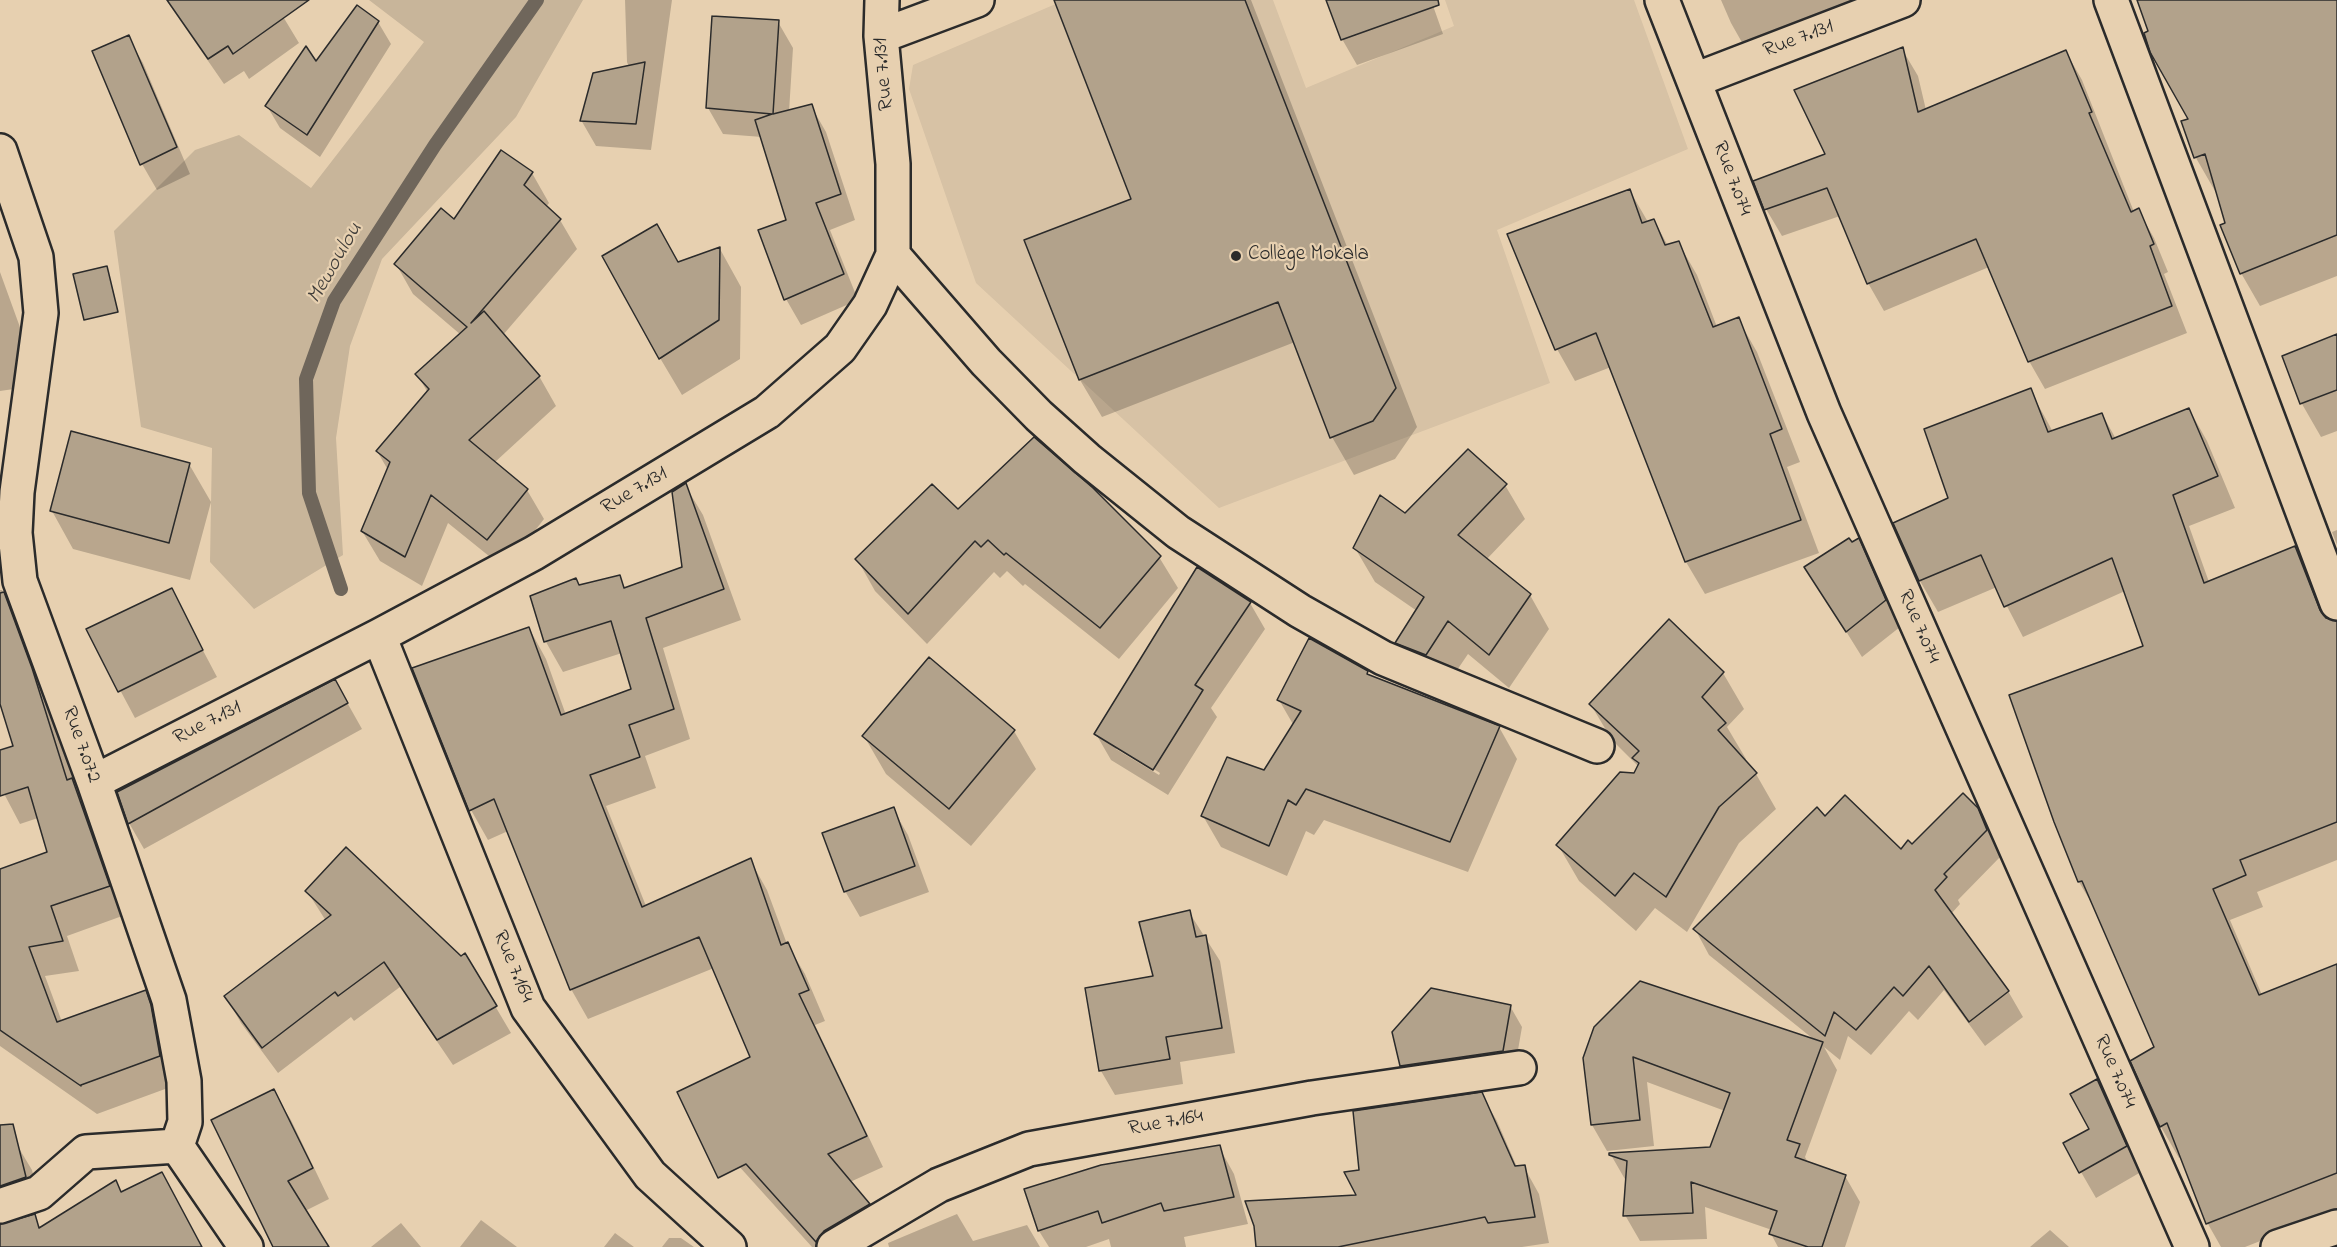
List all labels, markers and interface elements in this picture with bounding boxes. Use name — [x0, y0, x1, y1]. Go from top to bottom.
street label: Rue 7.131 — [1760, 15, 1838, 65]
street label: Rue 7.131 — [869, 36, 901, 112]
street label: Rue 7.074 — [1705, 138, 1757, 220]
water label: Mewoulou — [302, 219, 370, 309]
place label: Collège Mokala — [1248, 243, 1369, 269]
marker: Collège Mokala — [1229, 249, 1243, 263]
street label: Rue 7.131 — [597, 462, 673, 522]
street label: Rue 7.074 — [1891, 586, 1945, 668]
street label: Rue 7.131 — [170, 696, 246, 752]
street label: Rue 7.072 — [55, 703, 105, 787]
street label: Rue 7.164 — [486, 927, 538, 1007]
street label: Rue 7.074 — [2087, 1031, 2141, 1113]
street label: Rue 7.164 — [1127, 1105, 1205, 1143]

